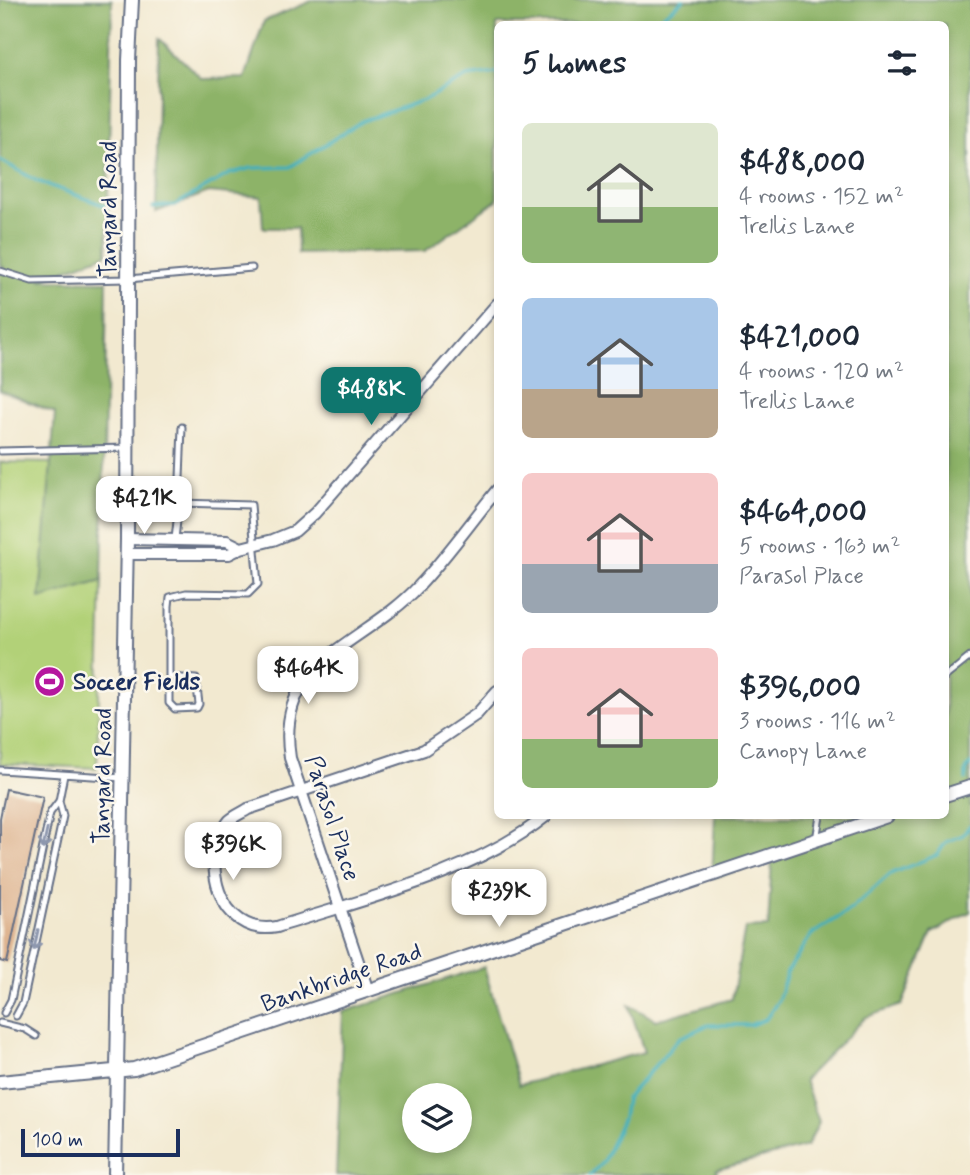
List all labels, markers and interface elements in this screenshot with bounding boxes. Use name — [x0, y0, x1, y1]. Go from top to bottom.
text: 5 homes — [522, 44, 627, 83]
icon: filters — [883, 44, 921, 82]
street label: Tanyard Road — [94, 141, 125, 277]
text: $488,000 — [739, 143, 865, 182]
icon: home — [578, 151, 662, 235]
text: 4 rooms · 152 m² — [739, 182, 904, 212]
text: Trellis Lane — [739, 212, 855, 242]
text: $421,000 — [739, 318, 860, 357]
icon: home — [578, 326, 662, 410]
text: 4 rooms · 120 m² — [739, 357, 904, 387]
pin: $488K — [322, 368, 420, 427]
text: $488K — [337, 375, 405, 405]
text: Trellis Lane — [739, 387, 855, 417]
pin: $421K — [95, 476, 193, 536]
text: $421K — [112, 484, 176, 514]
text: $464,000 — [739, 493, 867, 532]
icon: home — [578, 501, 662, 585]
text: 5 rooms · 163 m² — [739, 532, 901, 562]
text: Parasol Place — [739, 562, 864, 592]
pin: $464K — [259, 646, 357, 706]
text: $464K — [273, 654, 343, 684]
sports icon: Soccer Fields — [33, 664, 67, 698]
place label: Soccer Fields — [73, 667, 201, 698]
text: $396,000 — [739, 668, 861, 707]
icon: home — [578, 676, 662, 760]
text: 3 rooms · 116 m² — [739, 707, 896, 737]
street label: Tanyard Road — [87, 708, 120, 844]
text: Canopy Lane — [739, 737, 867, 767]
street label: Parasol Place — [297, 752, 366, 885]
pin: $396K — [184, 822, 282, 882]
one-way arrow — [37, 827, 51, 850]
text: $396K — [201, 830, 265, 860]
pin: $239K — [450, 870, 548, 929]
text: $239K — [468, 877, 530, 907]
one-way arrow — [29, 928, 43, 951]
street label: Bankbridge Road — [257, 936, 426, 1020]
map controls — [402, 1083, 472, 1153]
button: layers — [402, 1083, 472, 1153]
scale bar — [21, 1126, 180, 1158]
text: 100 m — [32, 1128, 83, 1153]

